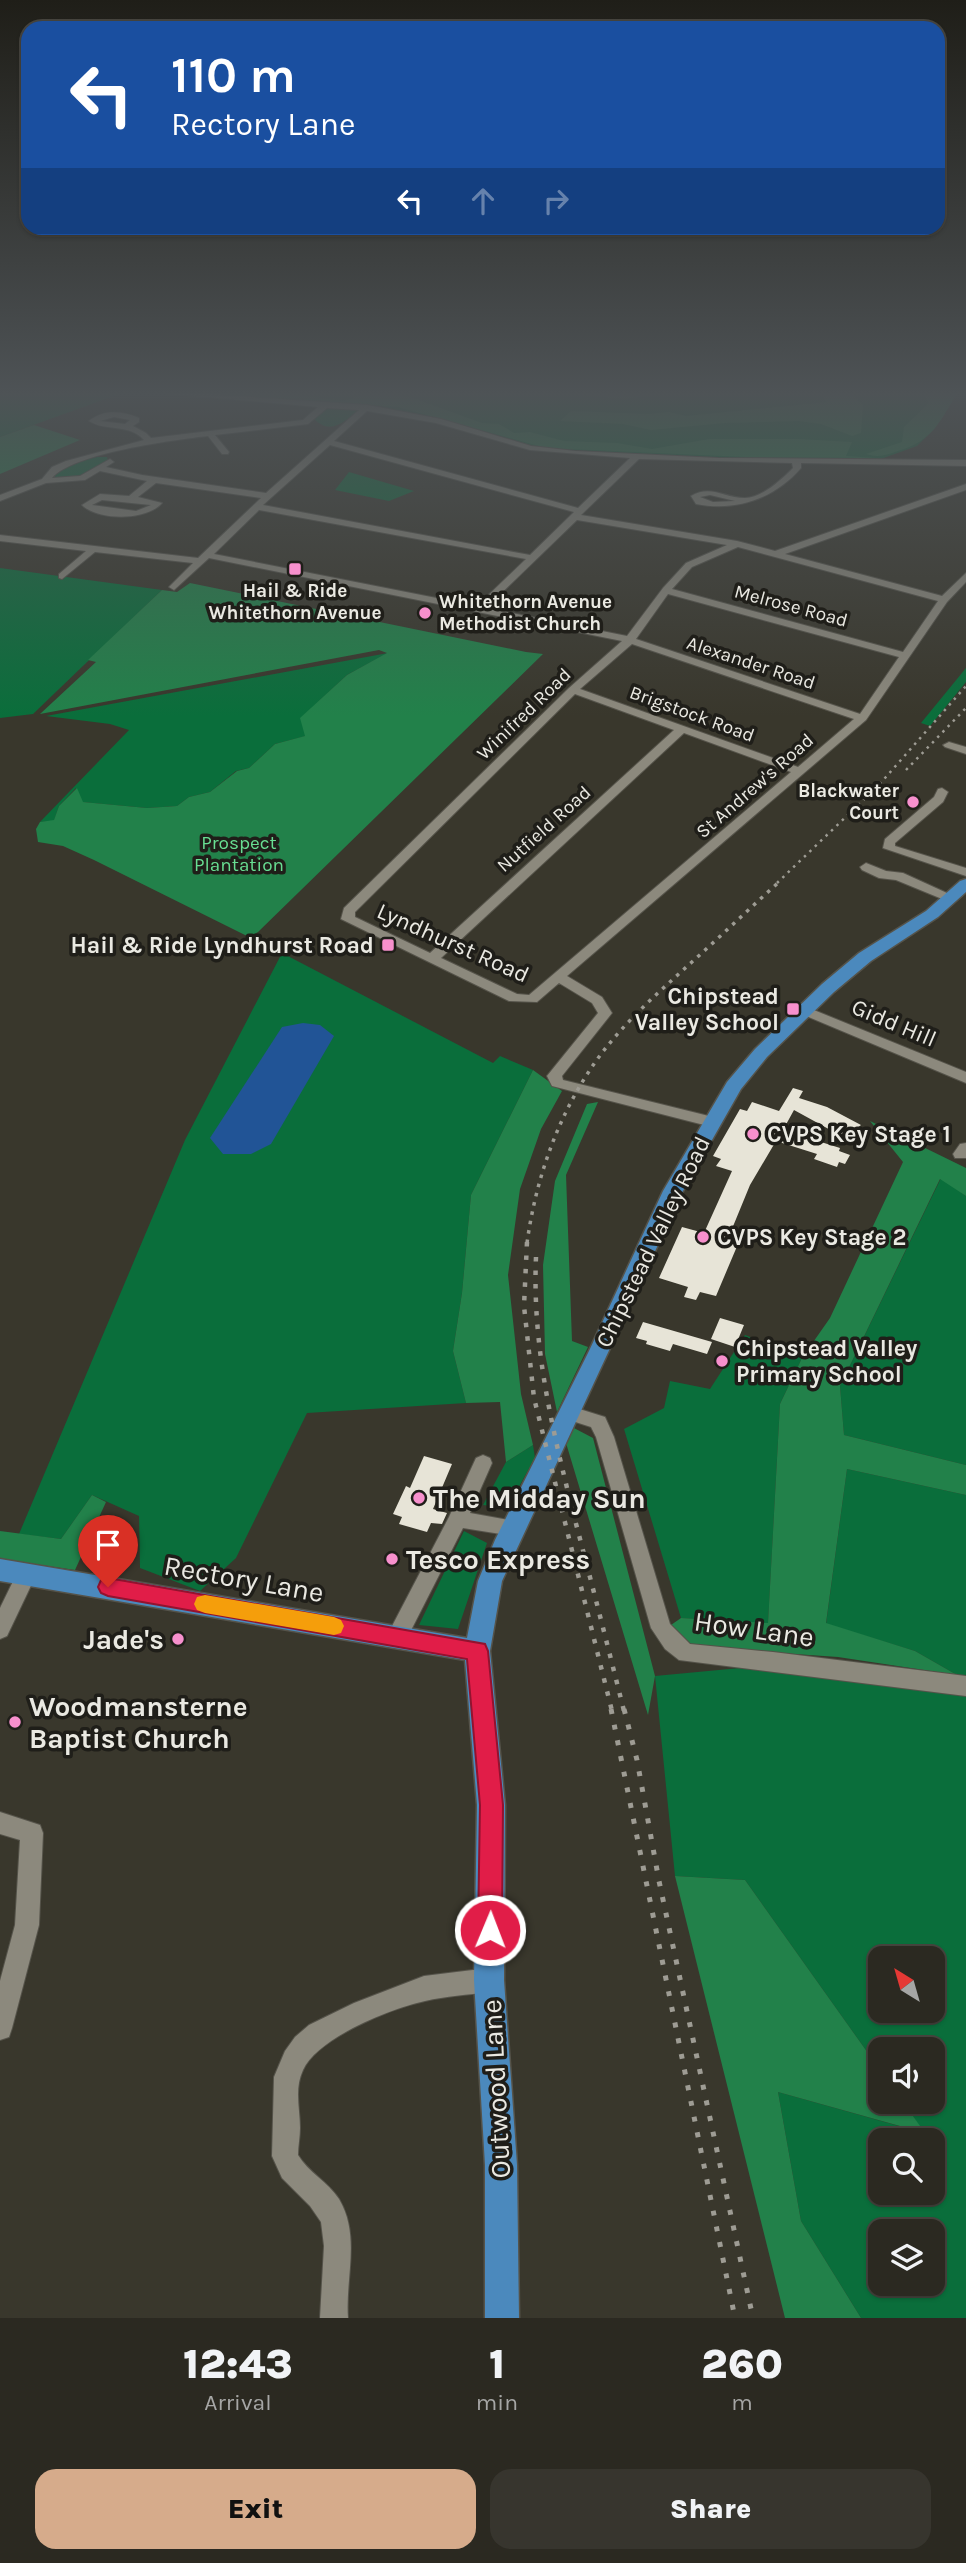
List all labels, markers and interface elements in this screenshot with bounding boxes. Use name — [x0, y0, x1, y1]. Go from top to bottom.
text: 110 m — [171, 47, 296, 104]
icon: left — [56, 49, 147, 140]
text: Rectory Lane — [171, 106, 355, 143]
icon: left — [391, 182, 429, 220]
icon: ahead — [464, 182, 502, 220]
icon: right — [537, 182, 575, 220]
marker: Hail & Ride Whitethorn Avenue — [287, 561, 303, 577]
place label: Hail & Ride Whitethorn Avenue — [208, 580, 382, 624]
street label: Melrose Road — [732, 580, 850, 632]
place label: Whitethorn Avenue Methodist Church — [439, 591, 612, 635]
marker: Whitethorn Avenue Methodist Church — [417, 605, 433, 621]
street label: Alexander Road — [684, 632, 818, 694]
street label: Winifred Road — [472, 664, 576, 764]
street label: Brigstock Road — [627, 681, 757, 747]
street label: St Andrew's Road — [692, 729, 818, 843]
place label: Blackwater Court — [798, 780, 900, 824]
street label: Nutfield Road — [493, 781, 595, 877]
marker: Blackwater Court — [905, 794, 921, 810]
park label: Prospect Plantation — [194, 832, 284, 876]
street label: Lyndhurst Road — [373, 897, 533, 989]
place label: Hail & Ride Lyndhurst Road — [71, 932, 374, 959]
marker: Hail & Ride Lyndhurst Road — [380, 937, 396, 953]
place label: Chipstead Valley School — [635, 983, 779, 1036]
street label: Gidd Hill — [848, 993, 940, 1053]
marker: Chipstead Valley School — [785, 1001, 801, 1017]
place label: CVPS Key Stage 1 — [767, 1121, 951, 1148]
marker: CVPS Key Stage 1 — [745, 1126, 761, 1142]
street label: Chipstead Valley Road — [590, 1132, 716, 1352]
place label: CVPS Key Stage 2 — [717, 1224, 906, 1251]
marker: CVPS Key Stage 2 — [695, 1229, 711, 1245]
place label: Chipstead Valley Primary School — [736, 1335, 918, 1388]
marker: Chipstead Valley Primary School — [714, 1353, 730, 1369]
place label: The Midday Sun — [433, 1482, 646, 1515]
marker: The Midday Sun — [411, 1490, 427, 1506]
pin — [78, 1515, 138, 1587]
icon: arrive — [89, 1526, 127, 1564]
place label: Tesco Express — [406, 1543, 590, 1576]
street label: Rectory Lane — [162, 1549, 326, 1609]
marker: Tesco Express — [384, 1551, 400, 1567]
street label: How Lane — [692, 1604, 816, 1654]
place label: Jade's — [83, 1623, 164, 1656]
marker: Jade's — [170, 1631, 186, 1647]
place label: Woodmansterne Baptist Church — [29, 1690, 248, 1755]
marker: Woodmansterne Baptist Church — [7, 1714, 23, 1730]
position arrow — [453, 1893, 527, 1967]
north arrow — [868, 1946, 945, 2023]
map controls — [868, 1946, 945, 2296]
street label: Outwood Lane — [475, 1999, 517, 2179]
button: sound — [868, 2037, 945, 2114]
button: search — [868, 2128, 945, 2205]
button: layers — [868, 2219, 945, 2296]
text: 12:43 — [183, 2339, 293, 2389]
text: 1 — [489, 2339, 505, 2389]
text: 260 — [701, 2339, 783, 2389]
text: Arrival — [204, 2389, 272, 2416]
text: min — [476, 2389, 518, 2416]
text: m — [731, 2389, 753, 2416]
button: Exit — [35, 2469, 476, 2549]
button: Share — [490, 2469, 931, 2549]

